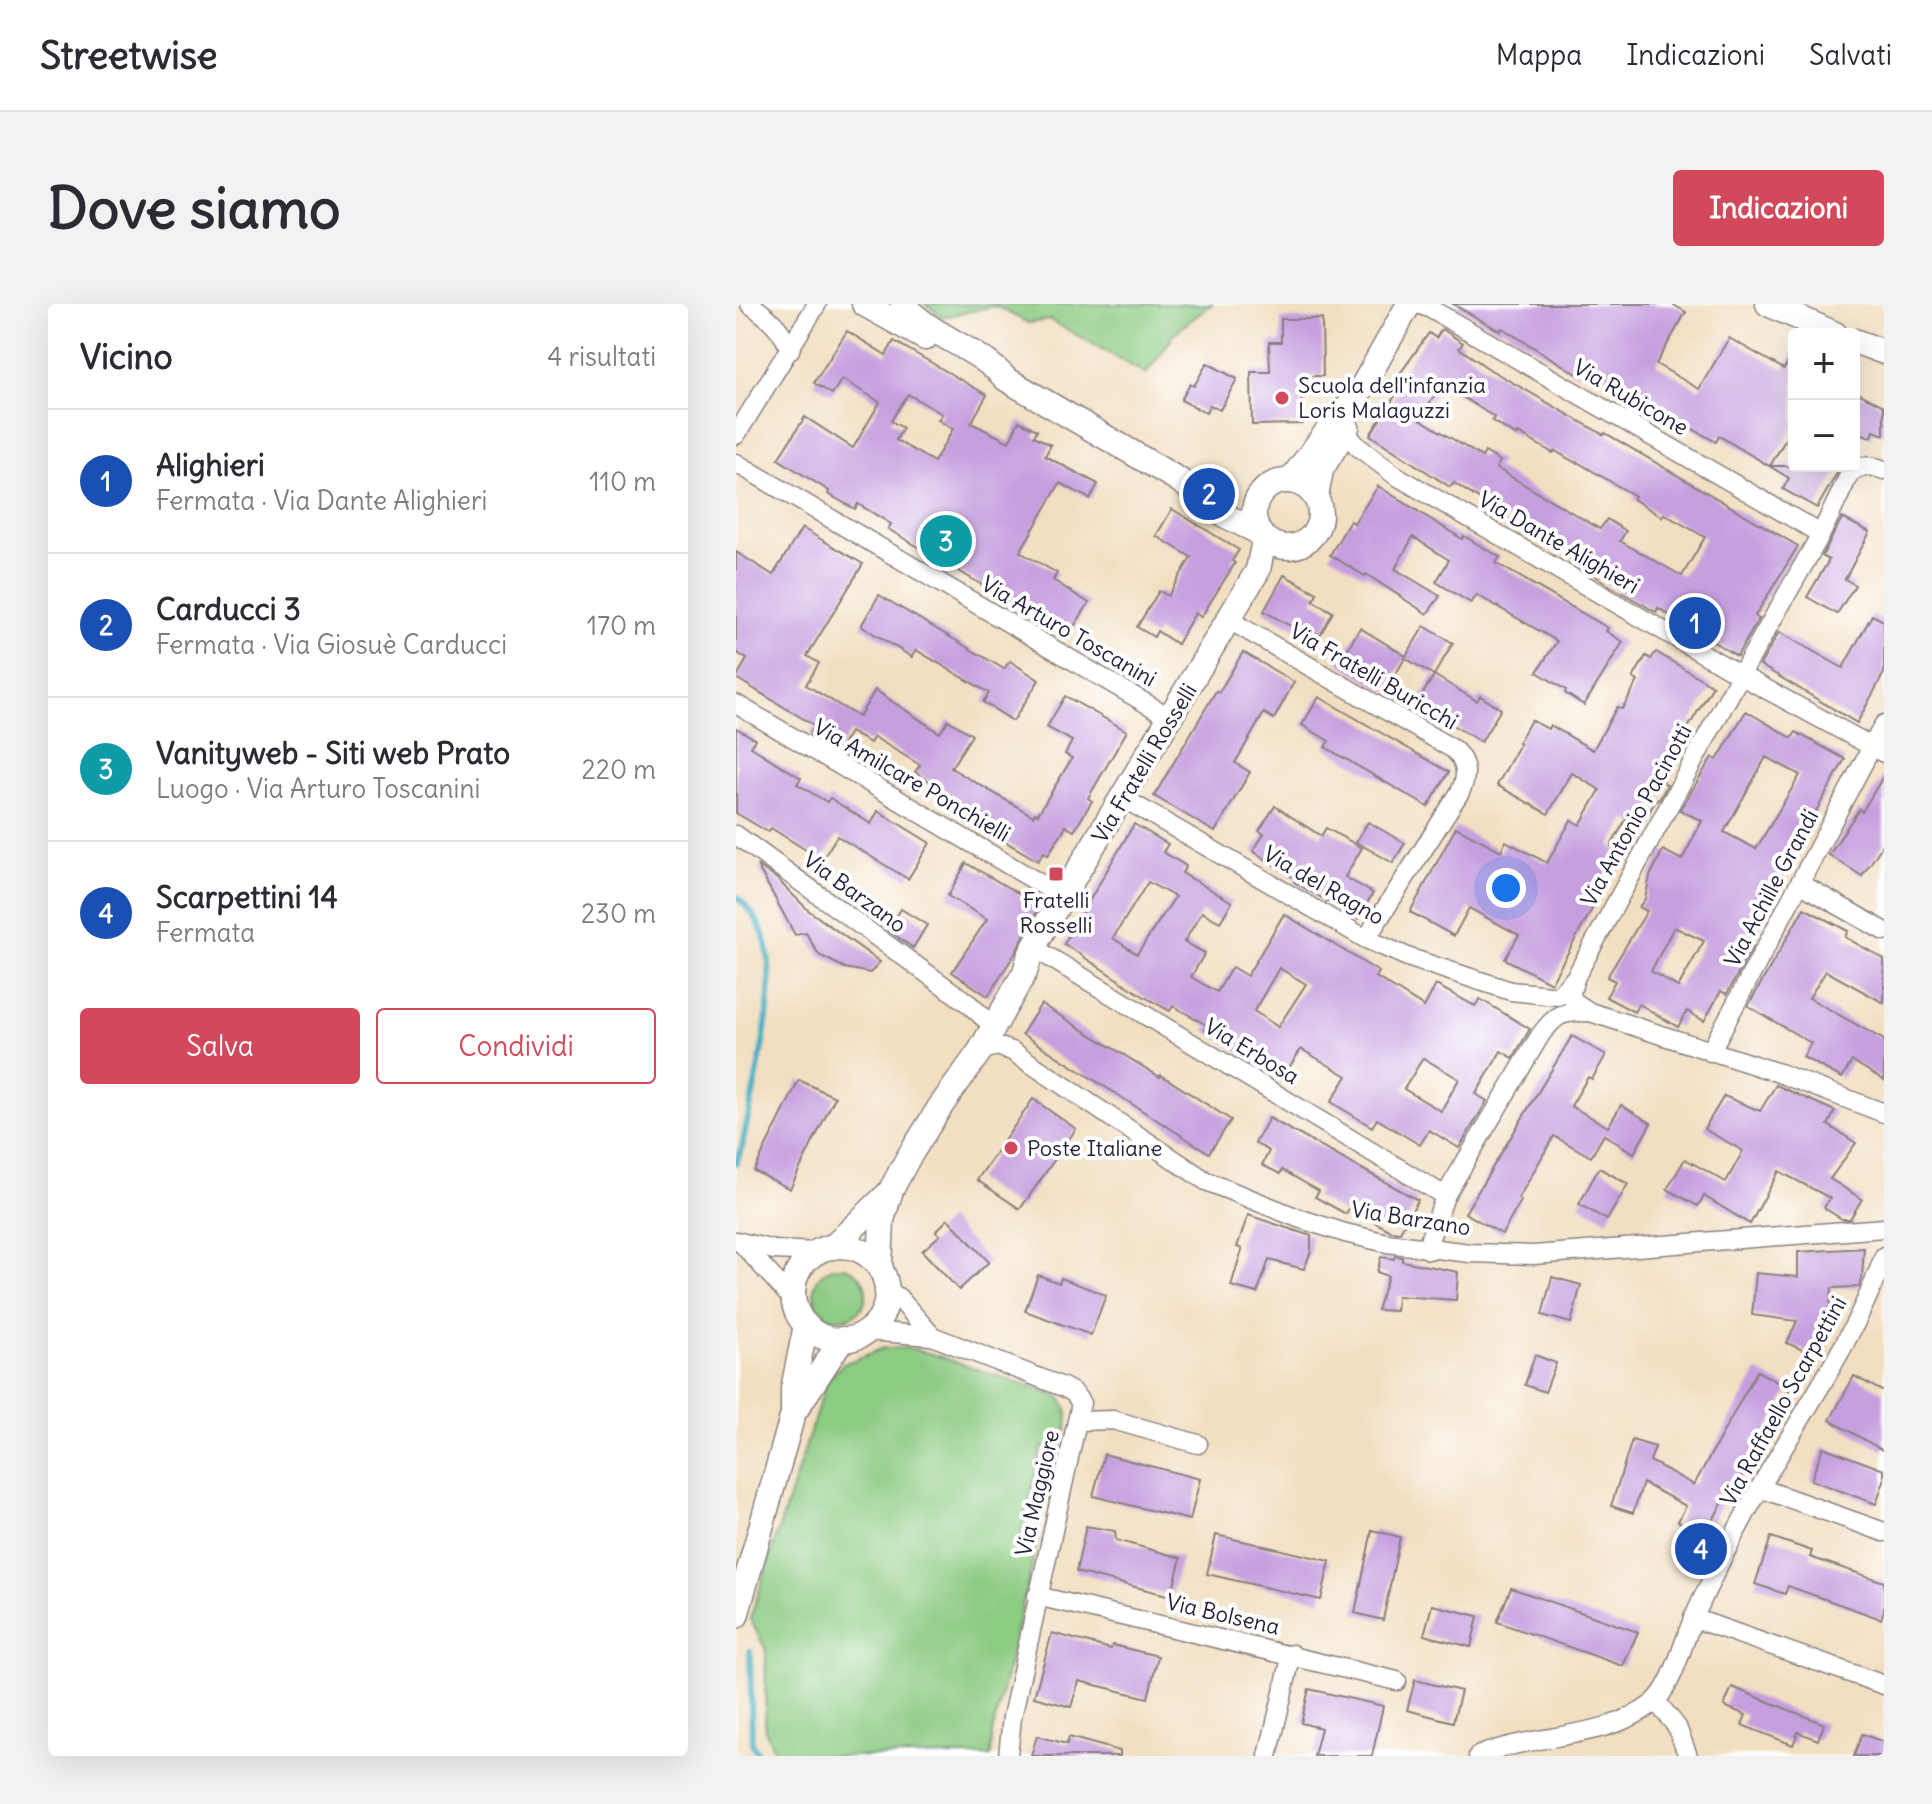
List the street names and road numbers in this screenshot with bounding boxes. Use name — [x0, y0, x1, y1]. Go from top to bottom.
street label: Via Rubicone — [1568, 353, 1694, 441]
street label: Via Dante Alighieri — [1474, 485, 1644, 599]
street label: Via Arturo Toscanini — [976, 569, 1162, 693]
street label: Via Fratelli Buricchi — [1285, 617, 1463, 735]
street label: Via Fratelli Rosselli — [1085, 678, 1203, 848]
street label: Via Amilcare Ponchielli — [809, 712, 1015, 848]
street label: Via Antonio Pacinotti — [1574, 719, 1698, 911]
street label: Via Achille Grandi — [1718, 805, 1824, 971]
street label: Via del Ragno — [1259, 839, 1389, 931]
street label: Via Barzano — [798, 845, 912, 939]
street label: Via Erbosa — [1200, 1012, 1304, 1090]
street label: Via Barzano — [1349, 1195, 1473, 1241]
street label: Via Raffaello Scarpettini — [1714, 1291, 1852, 1511]
street label: Via Maggiore — [1009, 1427, 1065, 1559]
street label: Via Bolsena — [1164, 1587, 1282, 1641]

